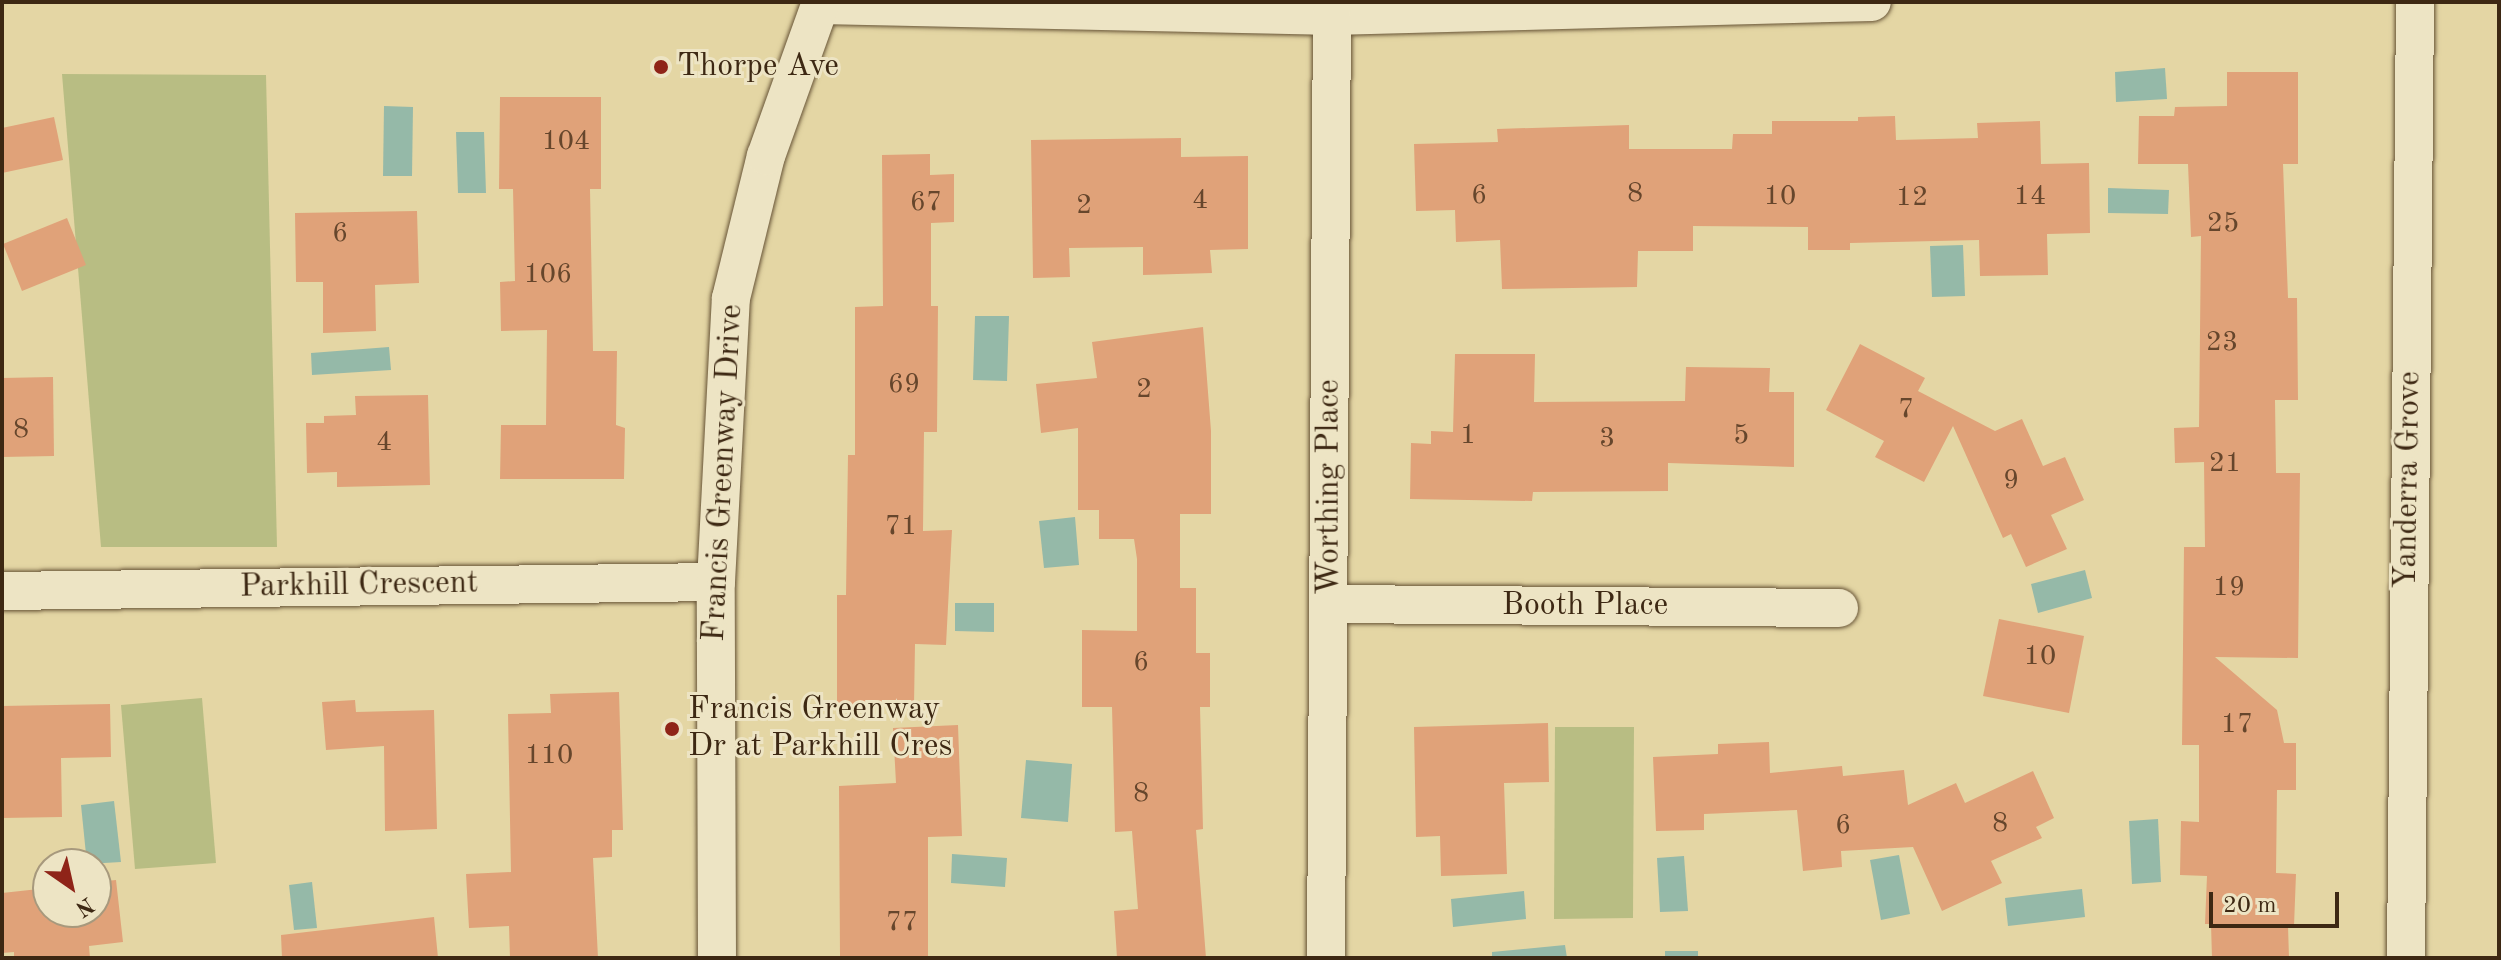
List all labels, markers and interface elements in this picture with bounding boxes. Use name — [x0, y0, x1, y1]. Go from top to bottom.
place label: Thorpe Ave — [677, 48, 839, 86]
marker: Thorpe Ave — [652, 58, 670, 76]
house number: 104 — [542, 125, 590, 159]
house number: 8 — [1627, 177, 1643, 211]
house number: 6 — [1471, 179, 1487, 213]
house number: 10 — [1764, 180, 1796, 214]
house number: 14 — [2014, 180, 2046, 214]
house number: 12 — [1896, 181, 1928, 215]
house number: 4 — [1192, 184, 1208, 218]
house number: 67 — [910, 186, 942, 220]
house number: 2 — [1076, 189, 1092, 223]
house number: 25 — [2207, 207, 2239, 241]
house number: 6 — [332, 217, 348, 251]
house number: 106 — [524, 258, 572, 292]
street label: Francis Greenway Drive — [696, 303, 752, 643]
house number: 23 — [2206, 326, 2238, 360]
house number: 69 — [888, 368, 920, 402]
street label: Yanderra Grove — [2388, 371, 2430, 589]
house number: 2 — [1136, 373, 1152, 407]
street label: Worthing Place — [1311, 379, 1349, 595]
house number: 7 — [1898, 393, 1914, 427]
house number: 8 — [13, 413, 29, 447]
house number: 1 — [1460, 419, 1476, 453]
house number: 5 — [1733, 419, 1749, 453]
house number: 3 — [1599, 422, 1615, 456]
house number: 4 — [376, 426, 392, 460]
house number: 21 — [2209, 447, 2241, 481]
house number: 9 — [2003, 464, 2019, 498]
house number: 71 — [885, 510, 917, 544]
street label: Parkhill Crescent — [239, 565, 479, 607]
house number: 19 — [2213, 571, 2245, 605]
street label: Booth Place — [1502, 587, 1668, 625]
house number: 10 — [2024, 640, 2056, 674]
house number: 6 — [1133, 646, 1149, 680]
place label: Francis Greenway Dr at Parkhill Cres — [688, 692, 952, 767]
house number: 17 — [2221, 708, 2253, 742]
marker: Francis Greenway Dr at Parkhill Cres — [663, 720, 681, 738]
house number: 110 — [525, 739, 573, 773]
house number: 8 — [1133, 777, 1149, 811]
house number: 8 — [1992, 807, 2008, 841]
house number: 6 — [1835, 809, 1851, 843]
north arrow — [32, 848, 112, 928]
scale bar — [2213, 876, 2343, 926]
text: N — [71, 892, 97, 920]
text: 20 m — [2223, 894, 2277, 918]
house number: 77 — [886, 906, 918, 940]

